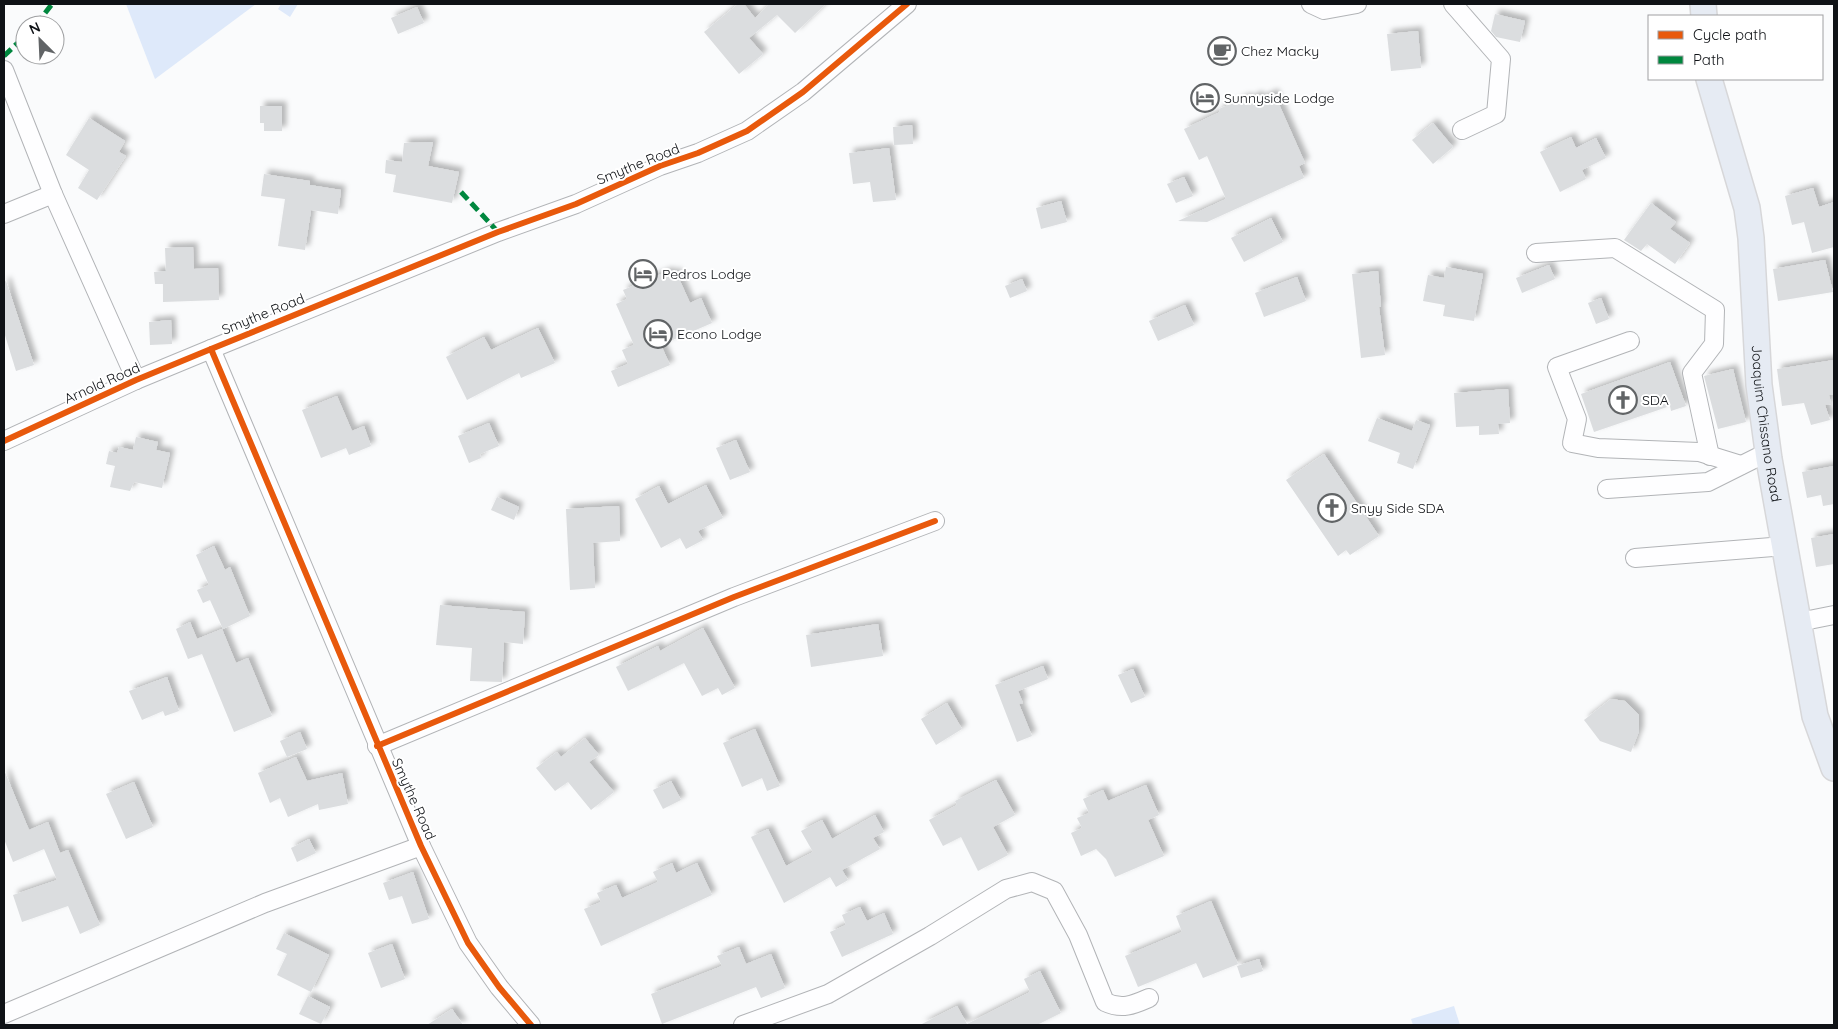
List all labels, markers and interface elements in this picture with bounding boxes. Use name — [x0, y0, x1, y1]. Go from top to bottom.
north arrow — [15, 15, 65, 65]
legend — [1648, 15, 1823, 80]
text: N — [26, 18, 43, 38]
text: Cycle path — [1693, 25, 1767, 44]
cafe icon: Chez Macky — [1207, 36, 1237, 66]
place label: Chez Macky — [1241, 42, 1319, 60]
text: Path — [1693, 50, 1725, 69]
hotel icon: Sunnyside Lodge — [1190, 83, 1220, 113]
place label: Sunnyside Lodge — [1224, 89, 1334, 107]
street label: Smythe Road — [594, 139, 682, 189]
hotel icon: Pedros Lodge — [628, 259, 658, 289]
place label: Pedros Lodge — [662, 265, 751, 283]
street label: Smythe Road — [219, 289, 307, 339]
hotel icon: Econo Lodge — [643, 319, 673, 349]
place label: Econo Lodge — [677, 325, 762, 343]
street label: Joaquim Chissano Road — [1748, 345, 1786, 503]
street label: Arnold Road — [61, 358, 143, 408]
church icon: SDA — [1608, 385, 1638, 415]
place label: SDA — [1642, 391, 1669, 409]
church icon: Snyy Side SDA — [1317, 493, 1347, 523]
place label: Snyy Side SDA — [1351, 499, 1445, 517]
street label: Smythe Road — [388, 755, 440, 843]

